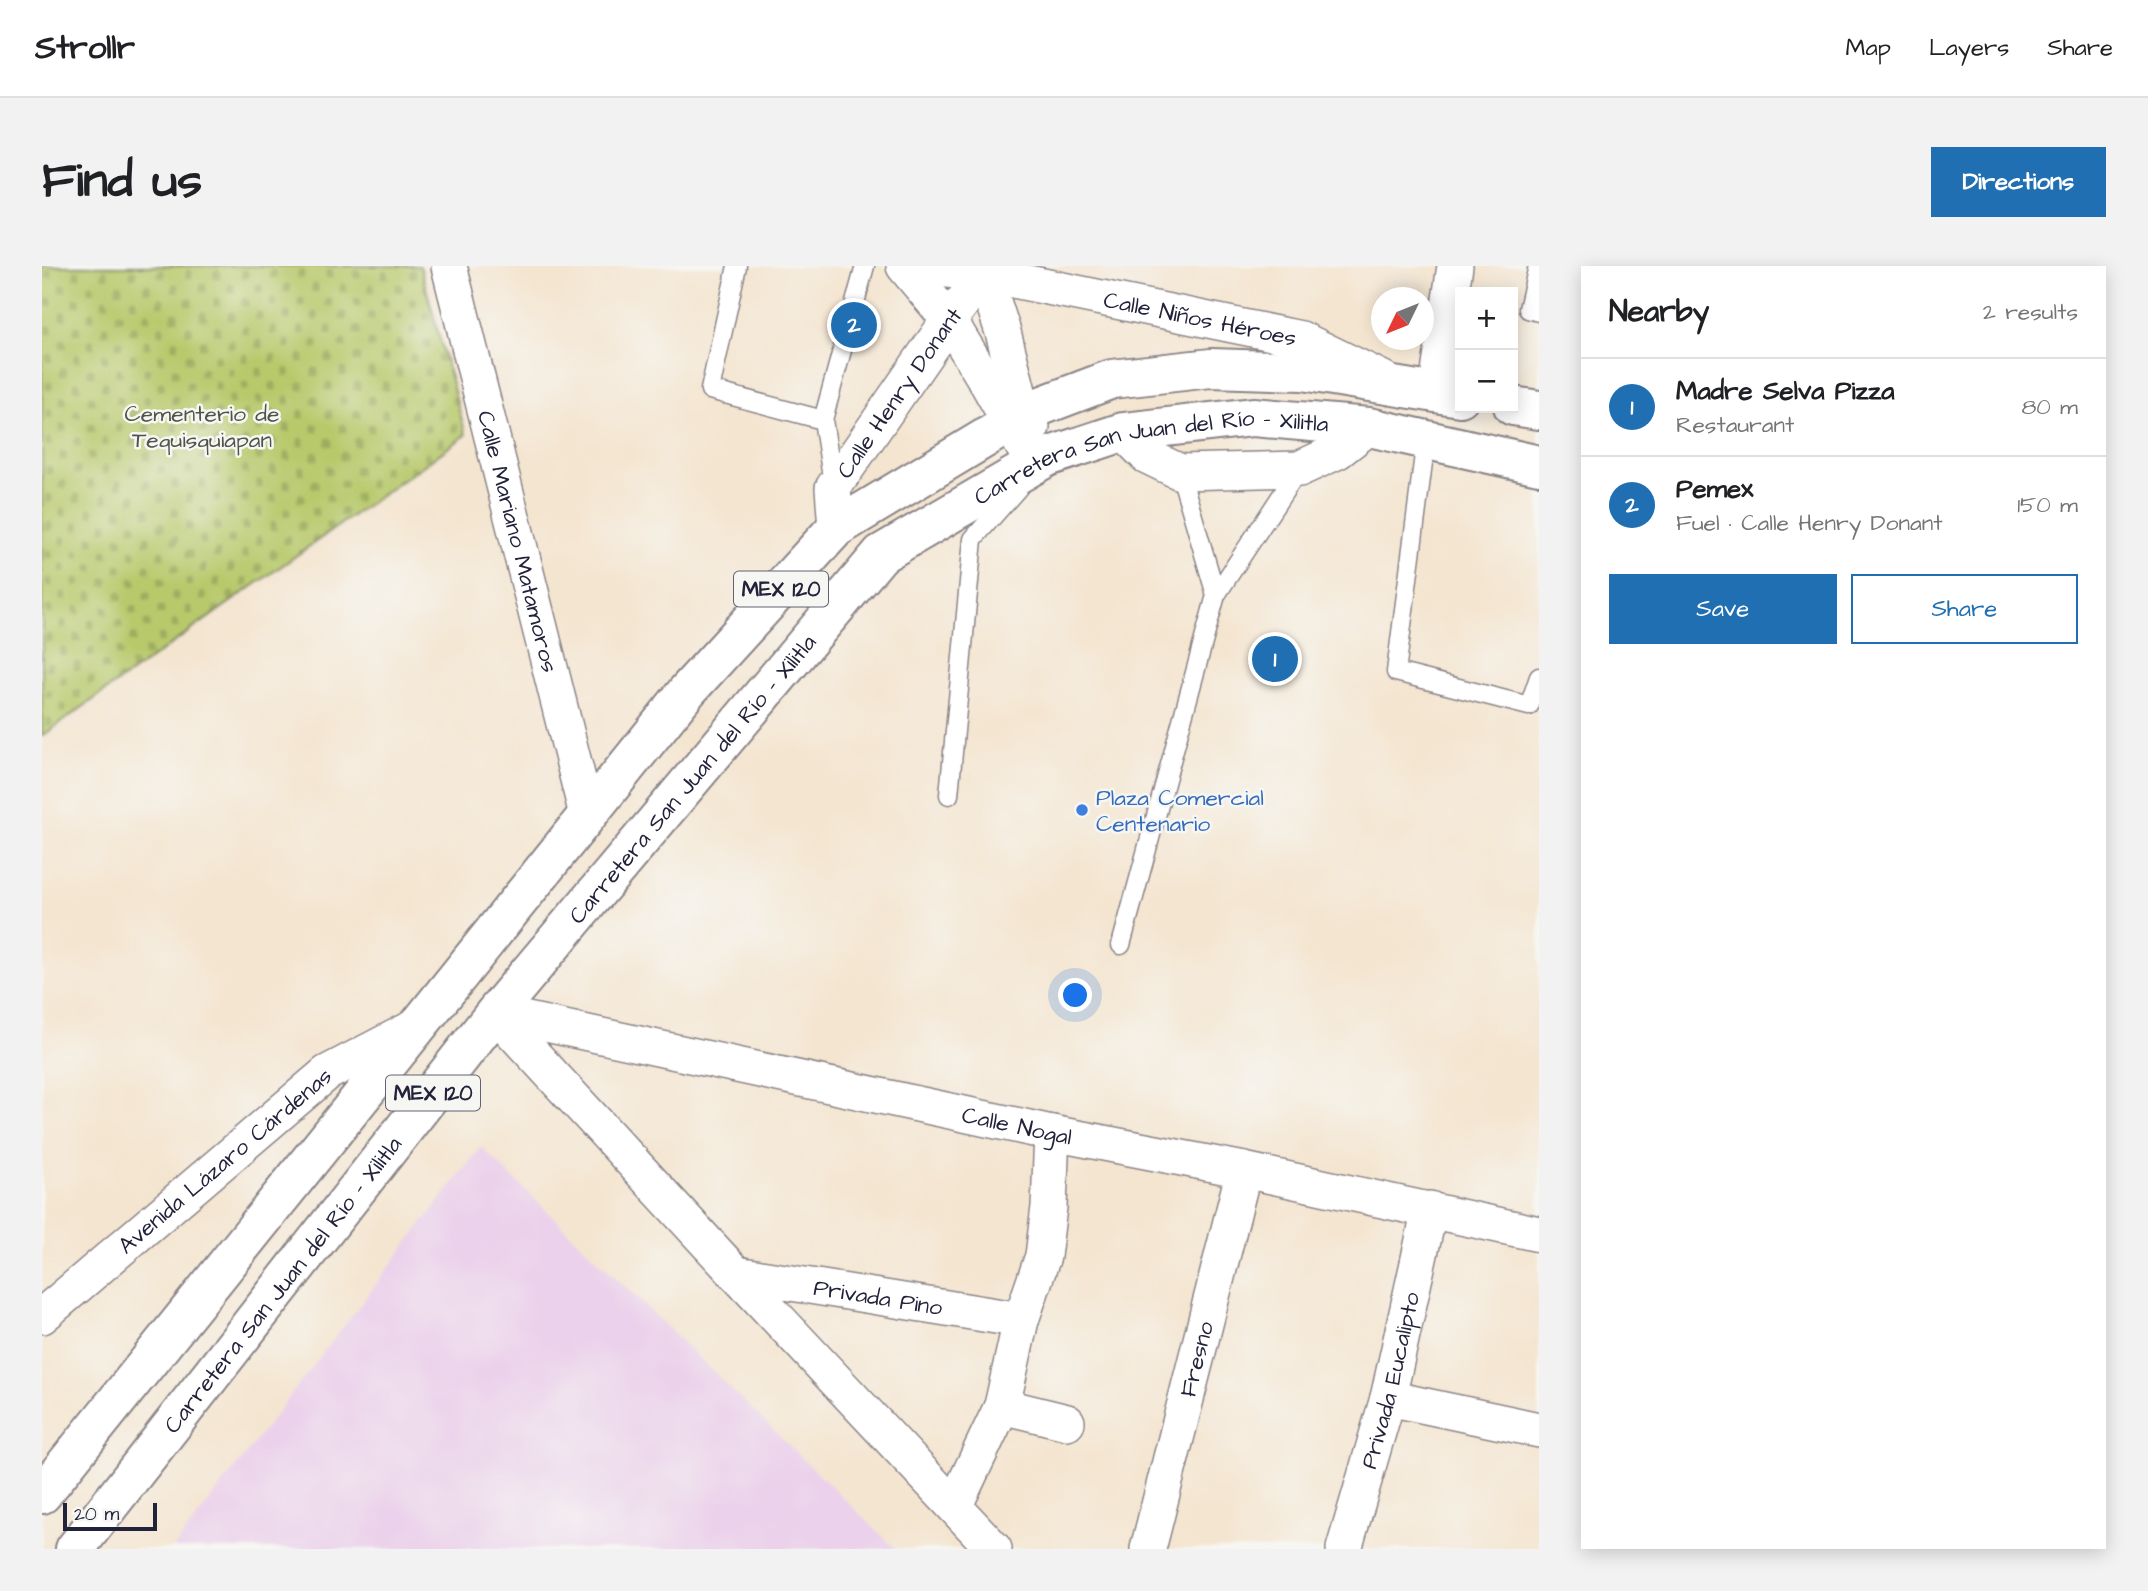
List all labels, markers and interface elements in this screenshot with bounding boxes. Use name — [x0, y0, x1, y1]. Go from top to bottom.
text: Strollr — [35, 25, 135, 71]
text: Map — [1846, 31, 1891, 65]
text: Layers — [1929, 31, 2009, 65]
text: Share — [2047, 31, 2113, 65]
button: Directions — [1931, 147, 2106, 217]
text: Find us — [42, 148, 202, 216]
street label: Calle Niños Héroes — [1101, 284, 1299, 355]
north arrow — [1371, 287, 1434, 350]
map controls — [1455, 287, 1518, 413]
button: + — [1455, 287, 1518, 350]
text: Nearby — [1609, 291, 1709, 333]
text: 2 results — [1983, 296, 2078, 328]
pin: 2 — [831, 299, 877, 351]
street label: Calle Henry Donant — [829, 301, 970, 485]
button: − — [1455, 350, 1518, 413]
text: Madre Selva Pizza — [1676, 373, 1894, 409]
text: 1 — [1631, 391, 1633, 423]
text: 80 m — [2021, 391, 2078, 423]
park label: Cementerio de Tequisquiapan — [125, 398, 279, 456]
street label: Carretera San Juan del Río - Xilitla — [968, 402, 1330, 513]
street label: Calle Mariano Matamoros — [469, 407, 566, 676]
text: Restaurant — [1676, 409, 1794, 441]
text: Pemex — [1676, 471, 1753, 507]
text: 2 — [1625, 489, 1639, 521]
text: 150 m — [2017, 489, 2078, 521]
text: Fuel · Calle Henry Donant — [1676, 507, 1942, 539]
road number: MEX 120 — [734, 572, 828, 606]
button: Save — [1609, 574, 1837, 644]
button: Share — [1851, 574, 2078, 644]
street label: Carretera San Juan del Río - Xilitla — [562, 628, 824, 931]
pin: 1 — [1252, 633, 1298, 685]
place label: Plaza Comercial Centenario — [1096, 782, 1264, 840]
marker: Plaza Comercial Centenario — [1074, 802, 1090, 818]
your location — [1058, 978, 1092, 1012]
street label: Avenida Lázaro Cárdenas — [111, 1061, 339, 1262]
road number: MEX 120 — [386, 1076, 480, 1110]
street label: Calle Nogal — [959, 1099, 1074, 1153]
street label: Carretera San Juan del Río - Xilitla — [157, 1130, 410, 1440]
street label: Privada Pino — [811, 1272, 945, 1324]
street label: Privada Eucalipto — [1353, 1289, 1428, 1473]
street label: Fresno — [1172, 1318, 1222, 1401]
scale bar — [63, 1500, 158, 1532]
text: 20 m — [74, 1501, 119, 1528]

